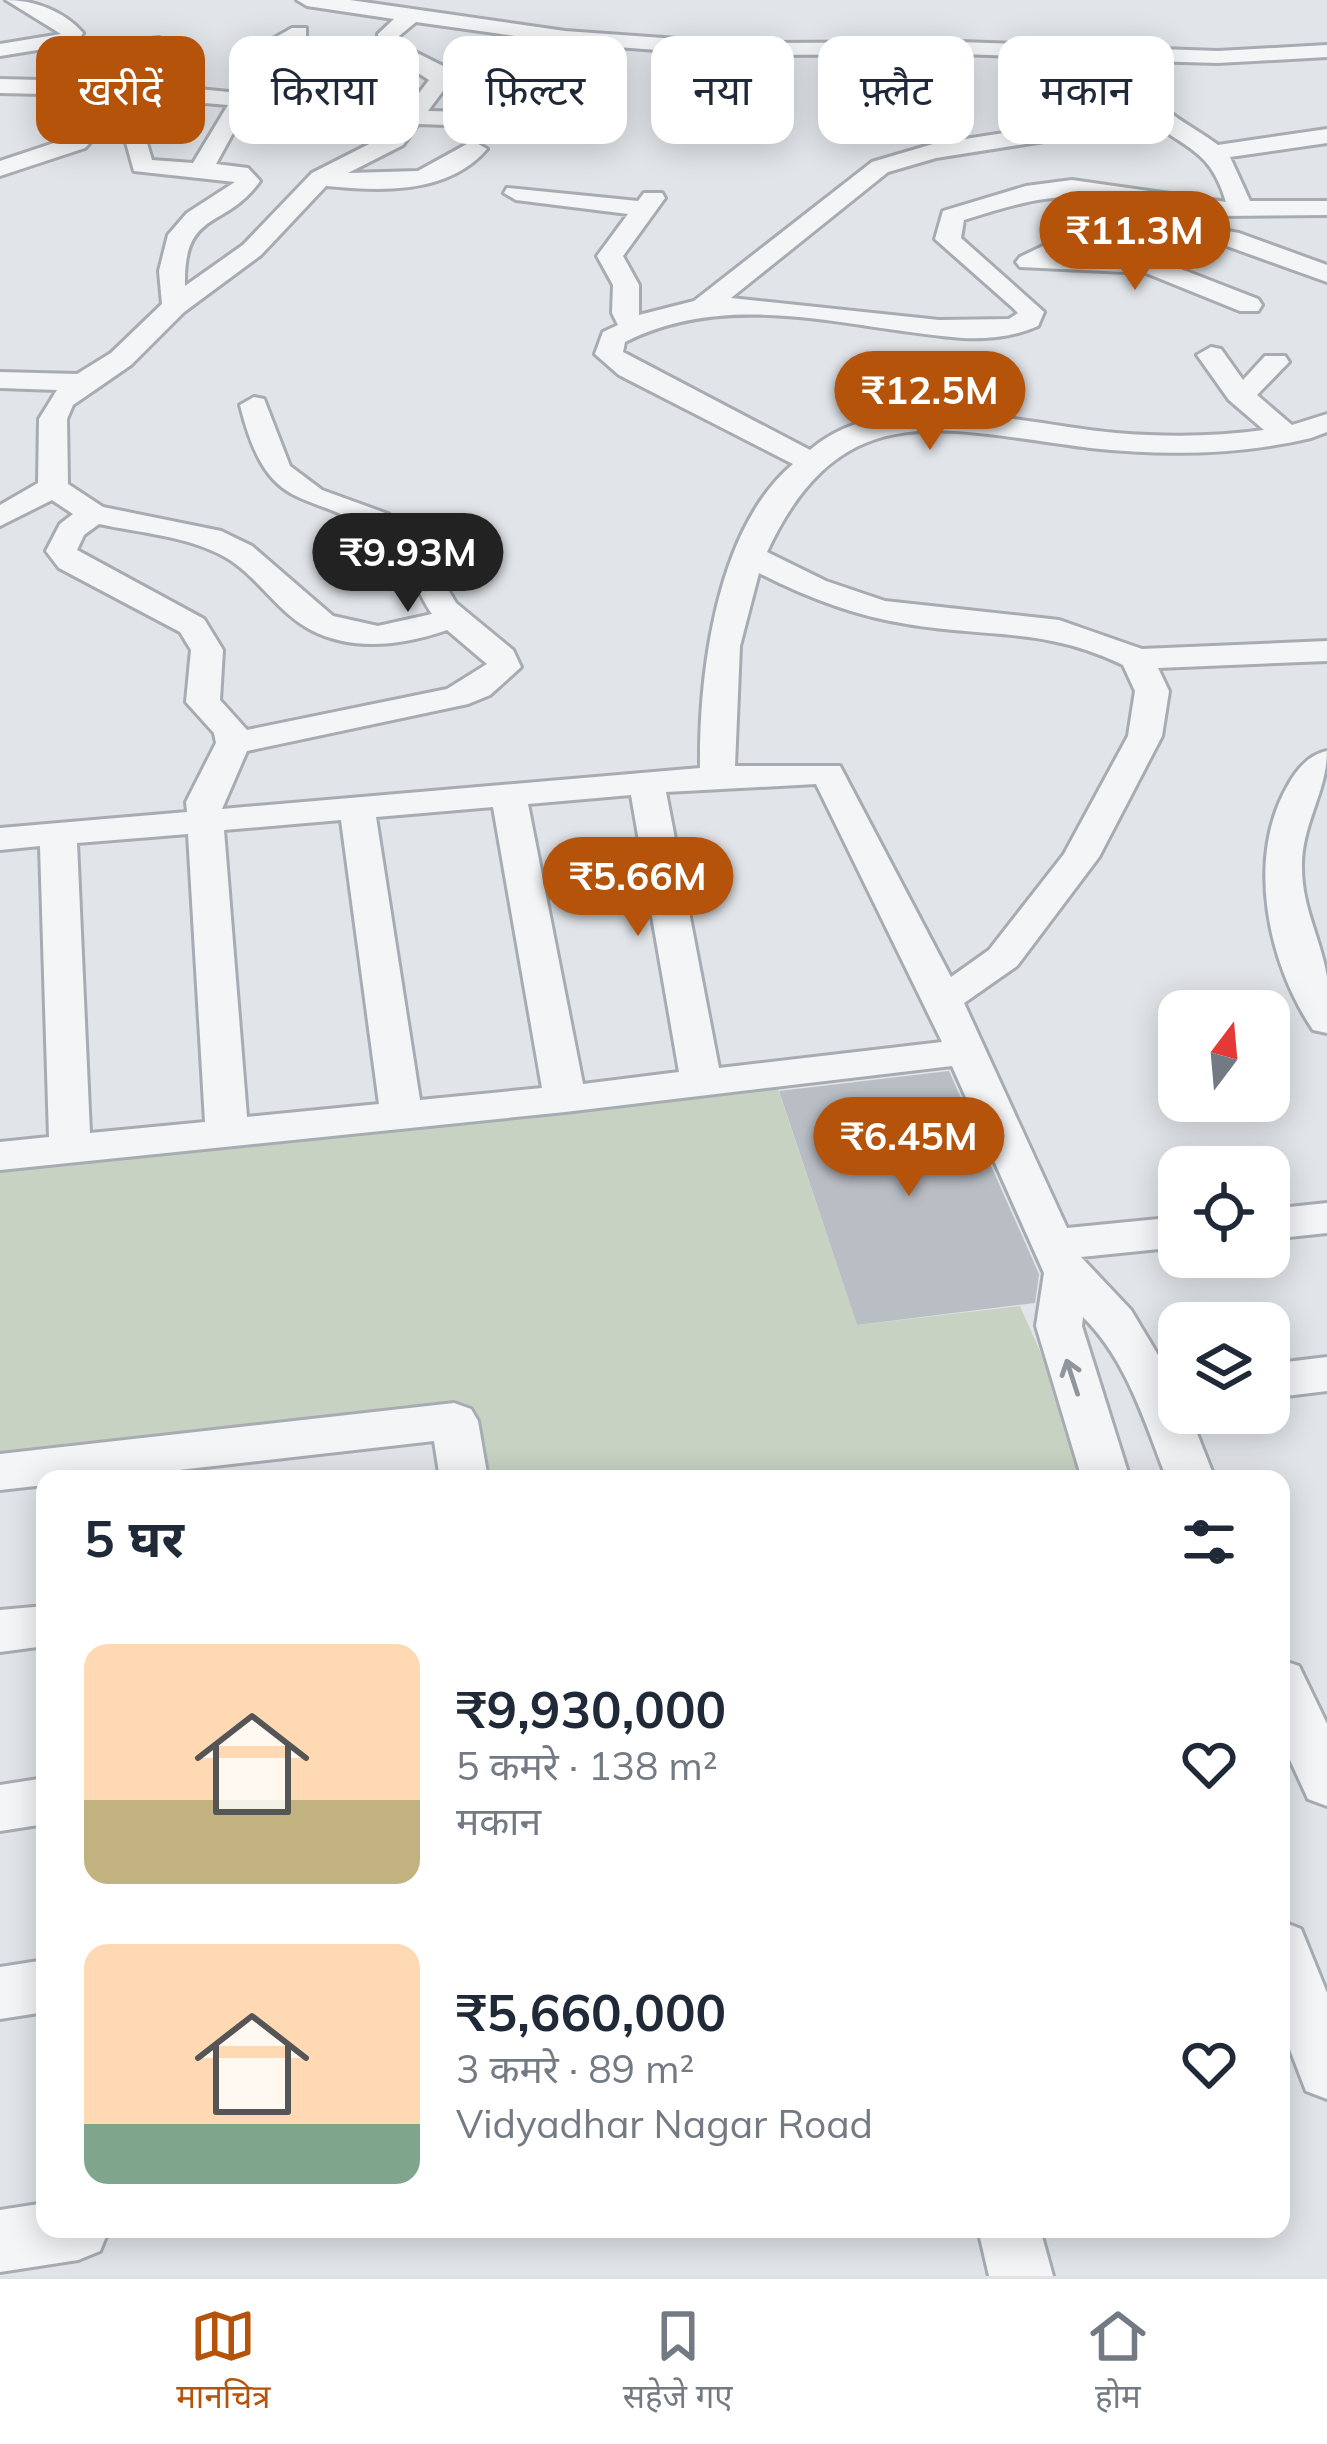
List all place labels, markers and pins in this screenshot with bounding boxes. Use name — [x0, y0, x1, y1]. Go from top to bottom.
pin: ₹11.3M — [1037, 191, 1233, 293]
pin: ₹12.5M — [832, 351, 1028, 453]
pin: ₹9.93M — [310, 513, 506, 615]
pin: ₹5.66M — [540, 837, 736, 939]
pin: ₹6.45M — [811, 1097, 1007, 1199]

